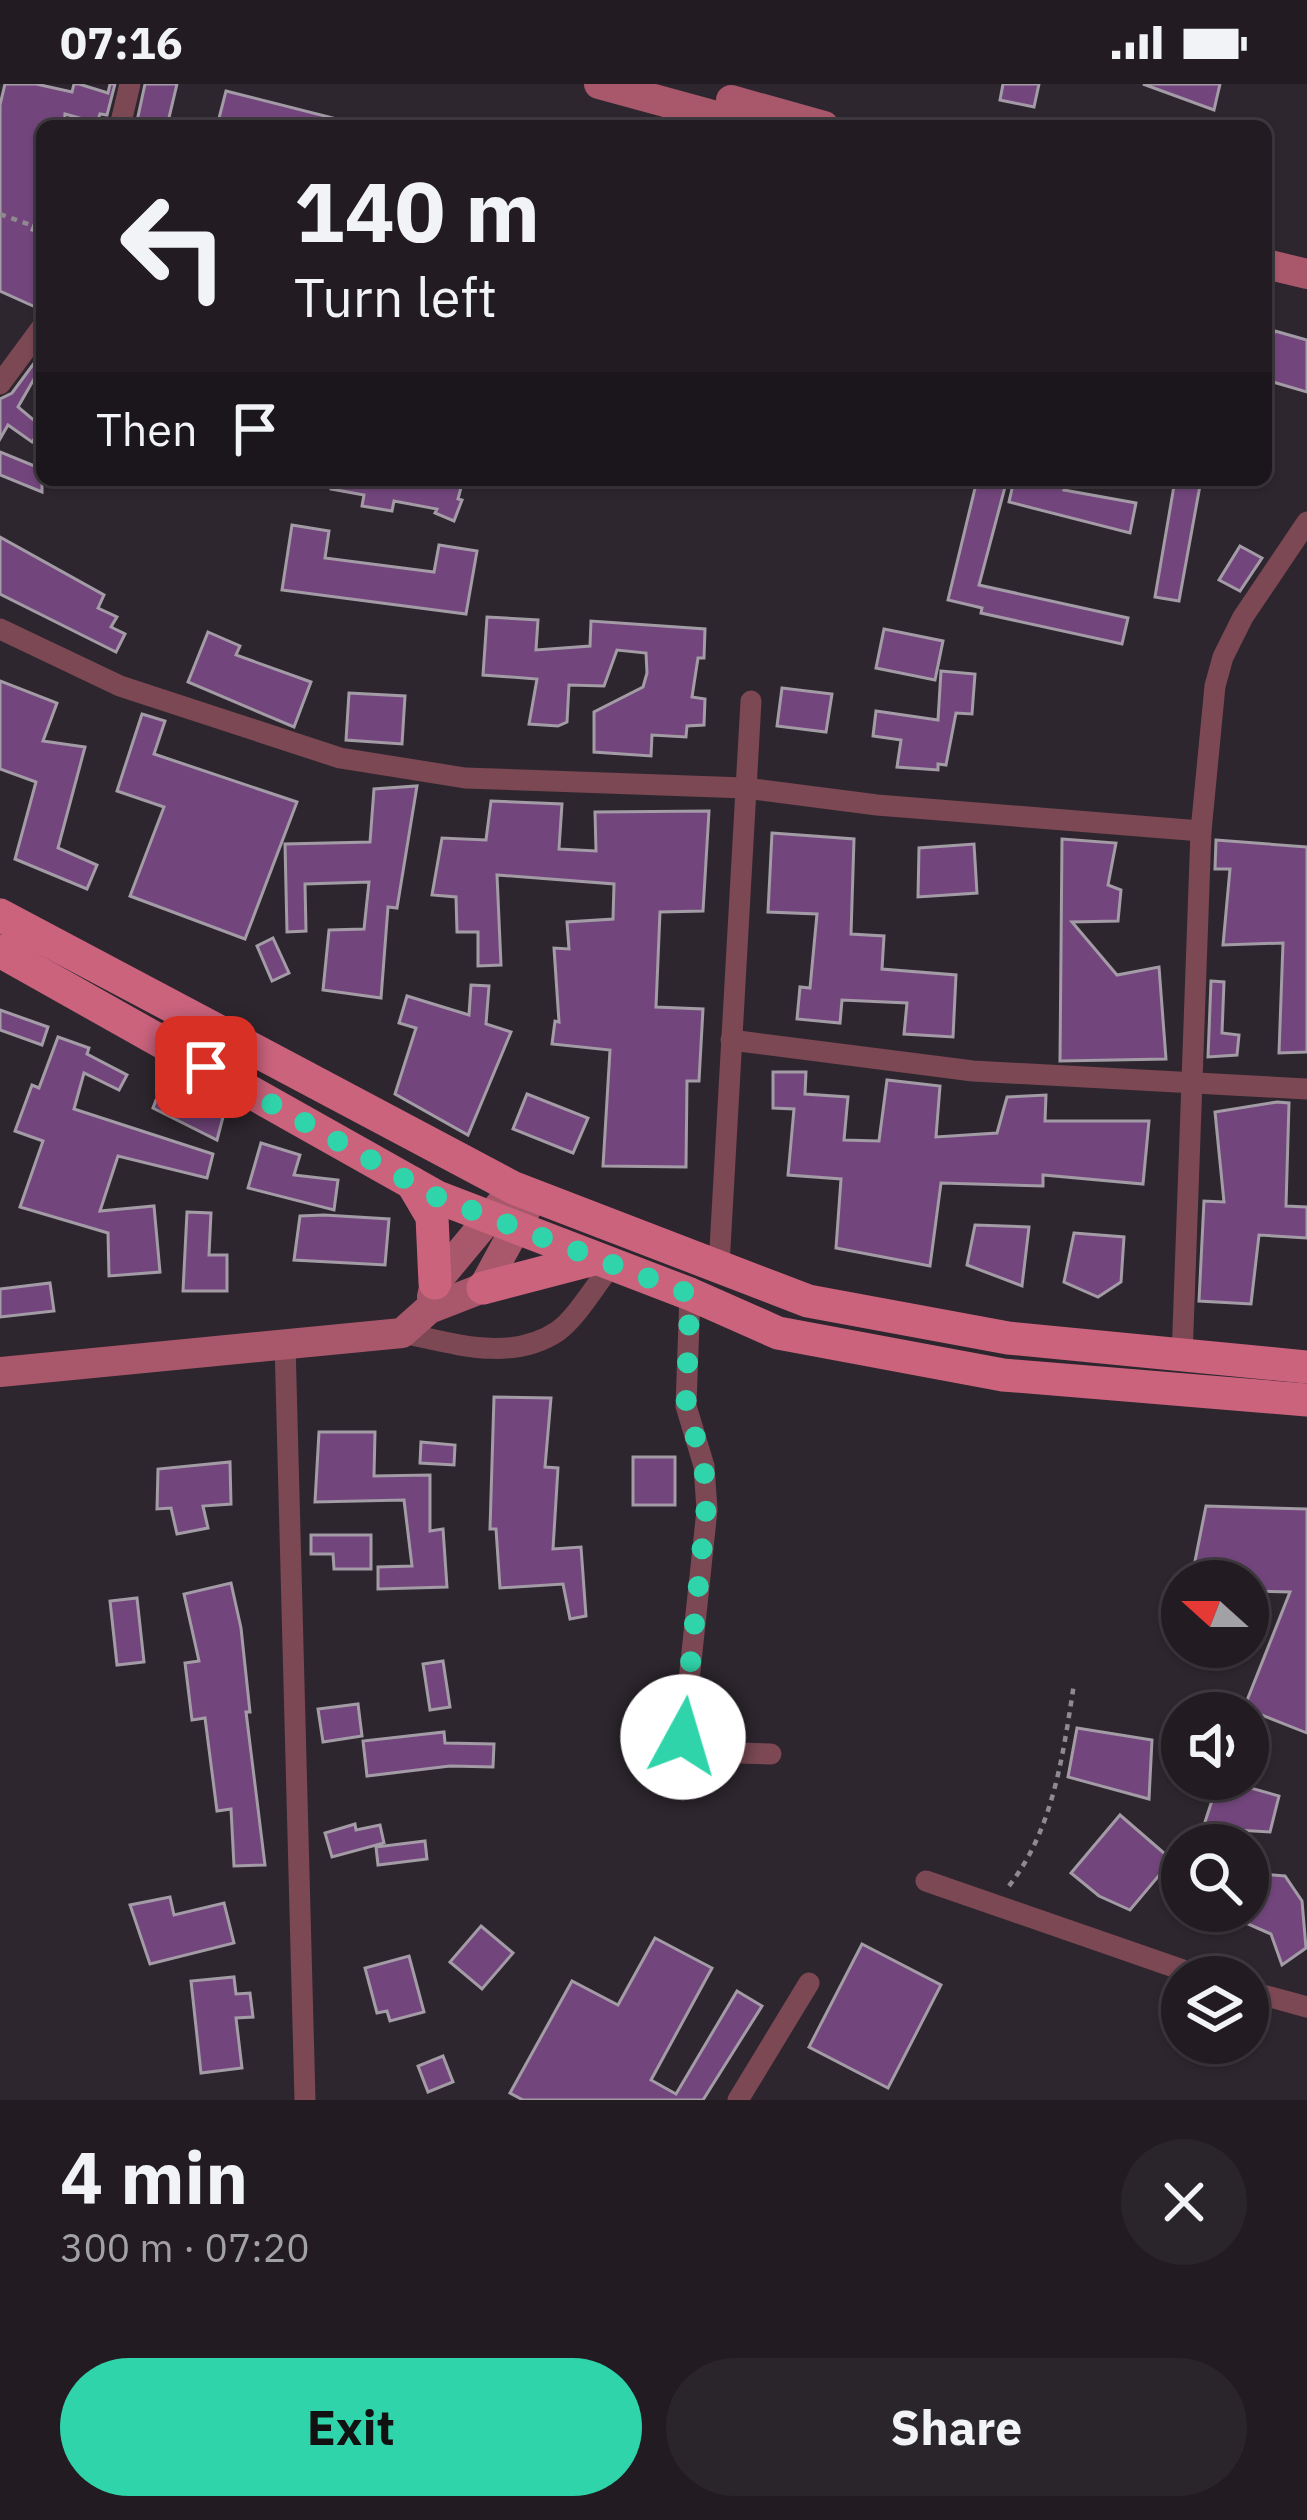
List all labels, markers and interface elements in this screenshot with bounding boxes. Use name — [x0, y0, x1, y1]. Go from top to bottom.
text: 07:16 — [60, 13, 183, 71]
text: 140 m — [294, 156, 540, 265]
icon: left — [96, 168, 252, 324]
text: Turn left — [294, 262, 497, 332]
icon: arrive — [222, 396, 288, 462]
text: Then — [96, 400, 198, 458]
pin — [155, 1016, 257, 1118]
icon: arrive — [173, 1034, 239, 1100]
north arrow — [1161, 1560, 1269, 1668]
map controls — [1161, 1560, 1269, 2064]
position arrow — [620, 1674, 746, 1800]
button: sound — [1161, 1692, 1269, 1800]
button: search — [1161, 1824, 1269, 1932]
button: layers — [1161, 1956, 1269, 2064]
text: 4 min — [60, 2130, 248, 2224]
button: close — [1121, 2139, 1247, 2265]
text: 300 m · 07:20 — [60, 2222, 310, 2273]
button: Exit — [60, 2358, 642, 2496]
button: Share — [666, 2358, 1247, 2496]

